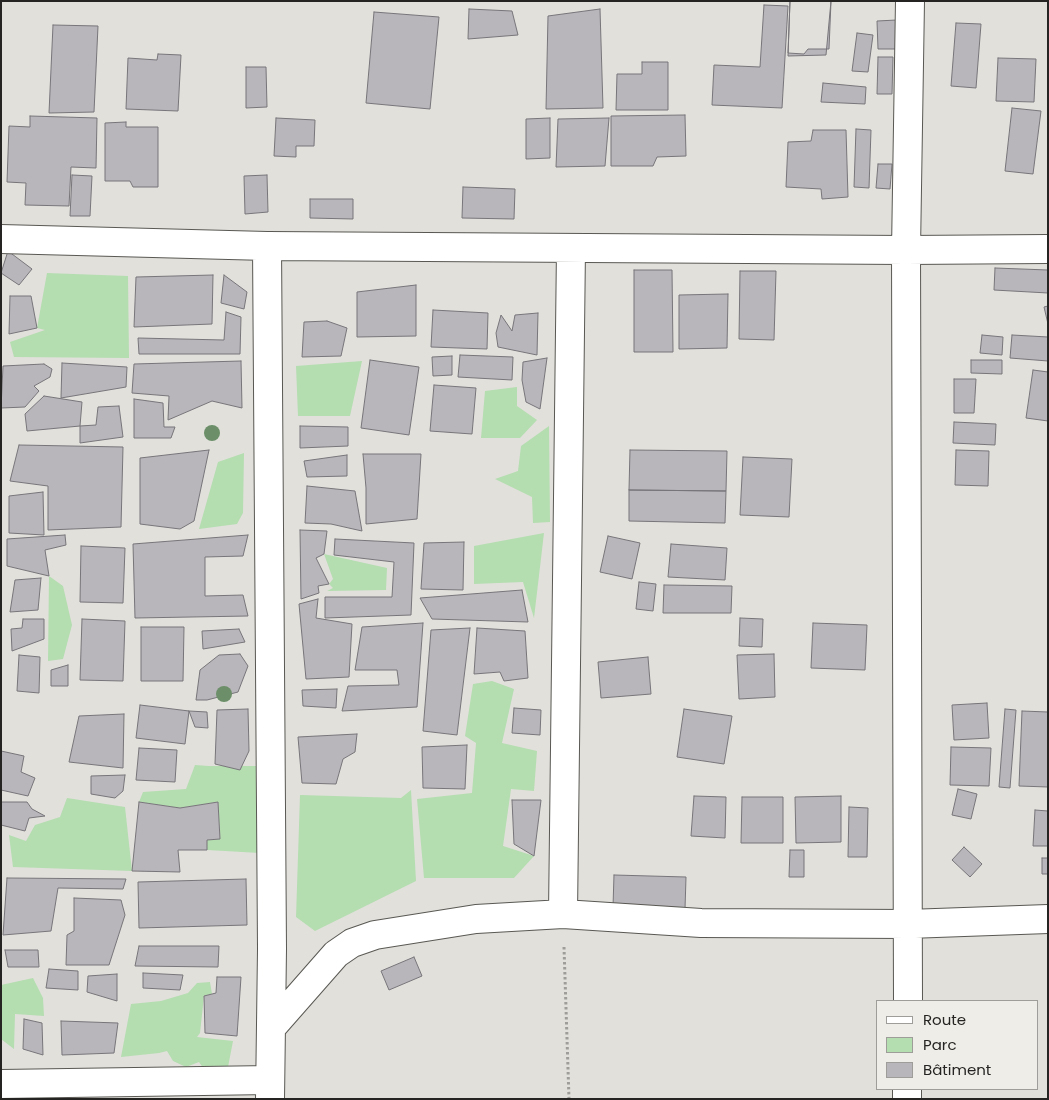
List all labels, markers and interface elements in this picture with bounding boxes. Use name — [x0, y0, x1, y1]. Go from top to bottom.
legend — [876, 1000, 1039, 1090]
text: Route — [923, 1009, 966, 1030]
text: Parc — [923, 1034, 957, 1055]
text: Bâtiment — [923, 1059, 991, 1080]

